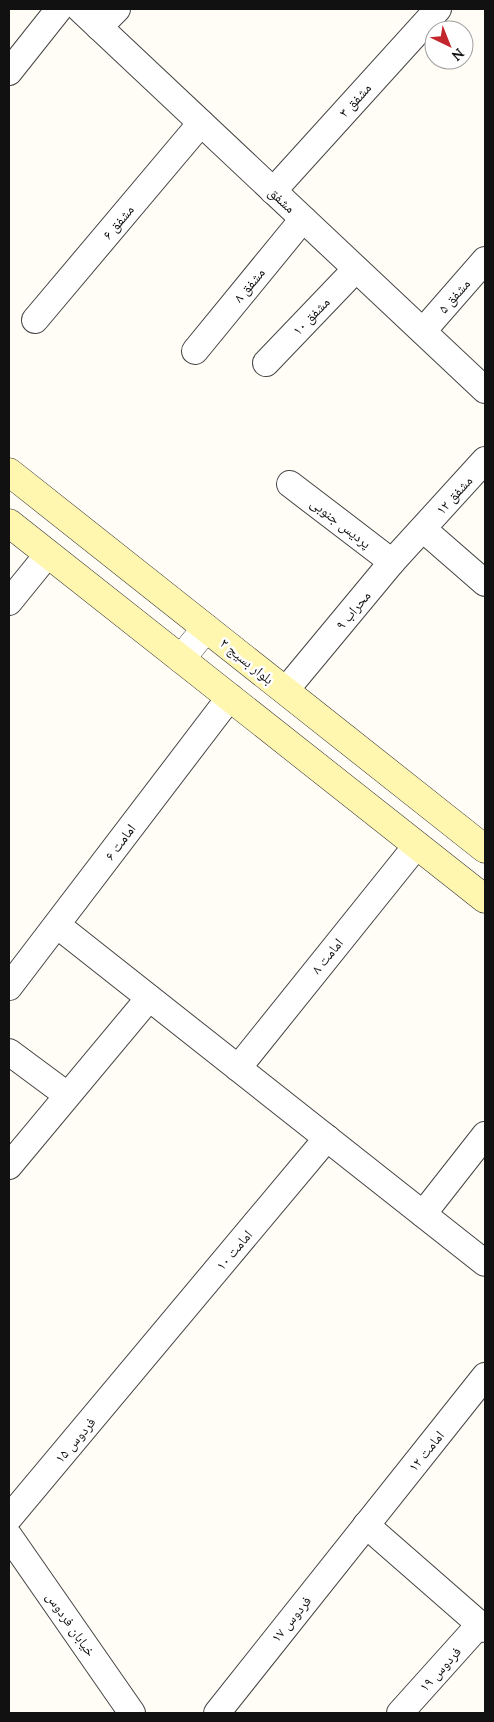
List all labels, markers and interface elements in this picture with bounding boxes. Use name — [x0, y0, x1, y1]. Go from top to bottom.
north arrow — [424, 20, 474, 70]
text: N — [448, 44, 468, 65]
street label: مشفق ۳ — [335, 79, 376, 122]
street label: مشفق — [264, 183, 299, 218]
street label: مشفق ۶ — [98, 201, 139, 244]
street label: مشفق ۸ — [229, 264, 270, 307]
street label: مشفق ۵ — [434, 275, 475, 318]
street label: مشفق ۱۰ — [288, 293, 334, 340]
street label: مشفق ۱۲ — [432, 472, 477, 519]
street label: پردیس جنوبی — [307, 494, 375, 552]
street label: محراب ۹ — [331, 587, 375, 633]
street label: بلوار بسیج ۲ — [216, 634, 278, 689]
street label: امامت ۶ — [100, 820, 140, 864]
street label: امامت ۸ — [307, 934, 347, 978]
street label: امامت ۱۰ — [212, 1226, 256, 1274]
street label: فردوس ۱۵ — [51, 1413, 99, 1467]
street label: امامت ۱۲ — [404, 1427, 448, 1475]
street label: خیابان فردوس — [42, 1588, 100, 1660]
street label: فردوس ۱۷ — [267, 1592, 315, 1646]
street label: فردوس ۱۹ — [415, 1643, 465, 1695]

